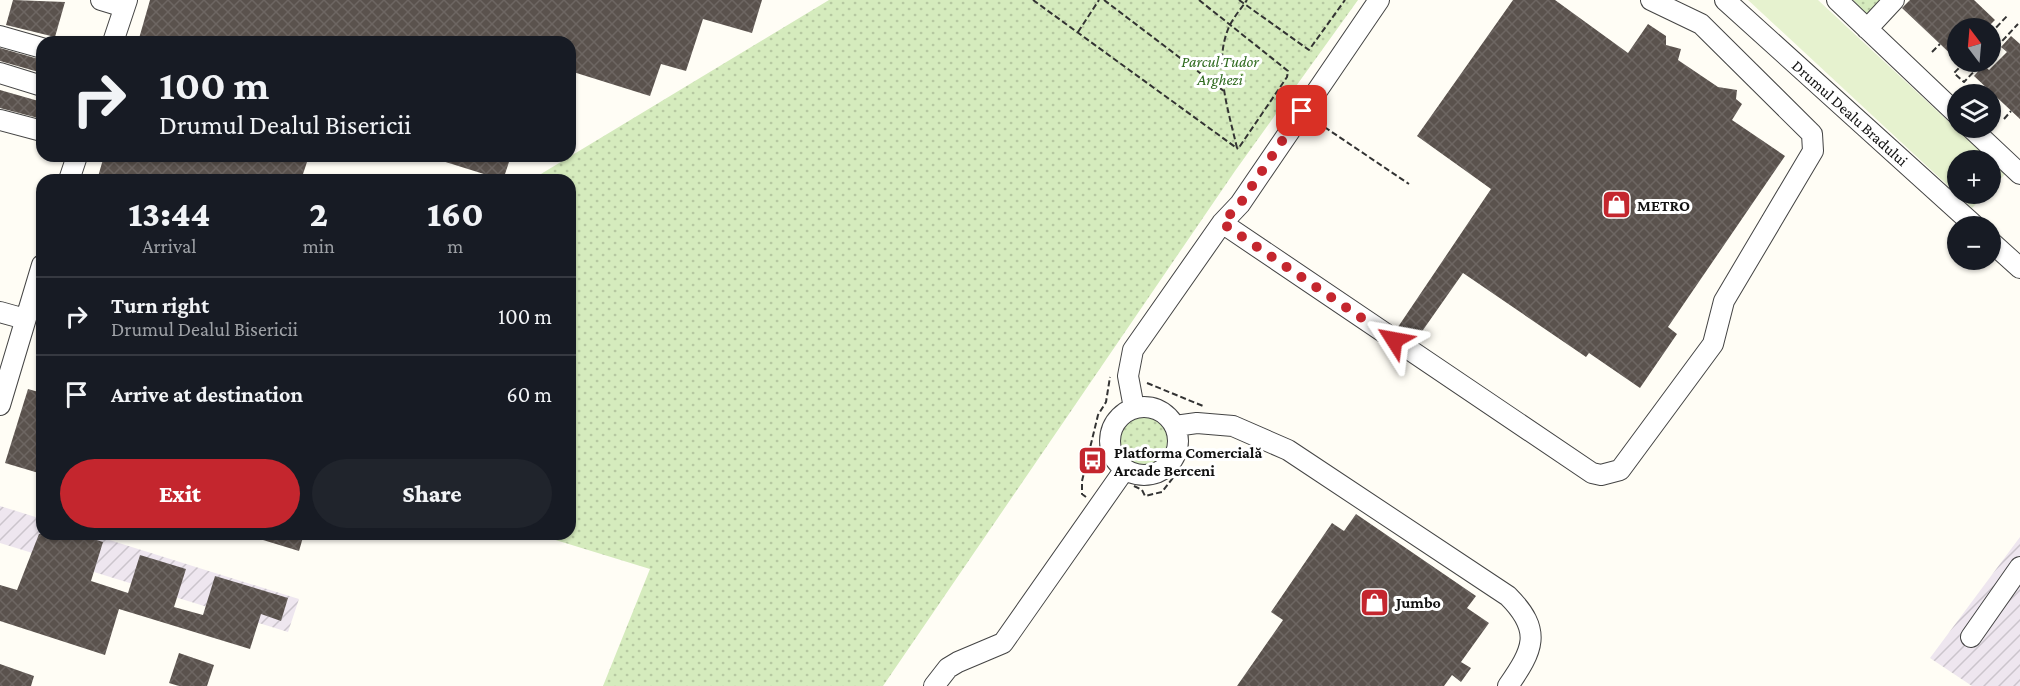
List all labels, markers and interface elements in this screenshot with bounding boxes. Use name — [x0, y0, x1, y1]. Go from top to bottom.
north arrow — [1947, 18, 2001, 72]
map controls — [1947, 18, 2001, 270]
park label: Parcul Tudor Arghezi — [1181, 53, 1259, 89]
street label: Drumul Dealu Bradului — [1789, 57, 1911, 169]
icon: right — [60, 60, 138, 138]
text: 100 m — [159, 61, 269, 108]
button: layers — [1947, 84, 2001, 138]
pin — [1276, 85, 1327, 136]
icon: arrive — [1285, 94, 1318, 127]
text: Drumul Dealul Bisericii — [159, 110, 411, 140]
button: + — [1947, 150, 2001, 204]
shop icon: METRO — [1600, 189, 1632, 221]
text: 13:44 — [128, 194, 210, 234]
text: 2 — [309, 194, 328, 234]
text: 160 — [427, 194, 484, 234]
place label: METRO — [1637, 197, 1690, 214]
button: − — [1947, 216, 2001, 270]
text: Arrival — [142, 235, 197, 257]
text: min — [303, 235, 335, 257]
text: m — [447, 235, 463, 257]
text: Turn right — [111, 293, 209, 318]
icon: right — [60, 300, 93, 333]
text: 100 m — [498, 304, 552, 329]
position arrow — [1362, 308, 1426, 372]
text: Drumul Dealul Bisericii — [111, 318, 298, 340]
icon: arrive — [60, 378, 93, 411]
text: Arrive at destination — [111, 382, 303, 407]
text: 60 m — [507, 382, 552, 407]
place label: Platforma Comercială Arcade Berceni — [1113, 444, 1263, 479]
bus stop icon: Platforma Comercială Arcade Berceni — [1077, 445, 1109, 477]
button: Exit — [60, 459, 300, 528]
button: Share — [312, 459, 552, 528]
shop icon: Jumbo — [1359, 586, 1391, 618]
place label: Jumbo — [1394, 594, 1441, 611]

